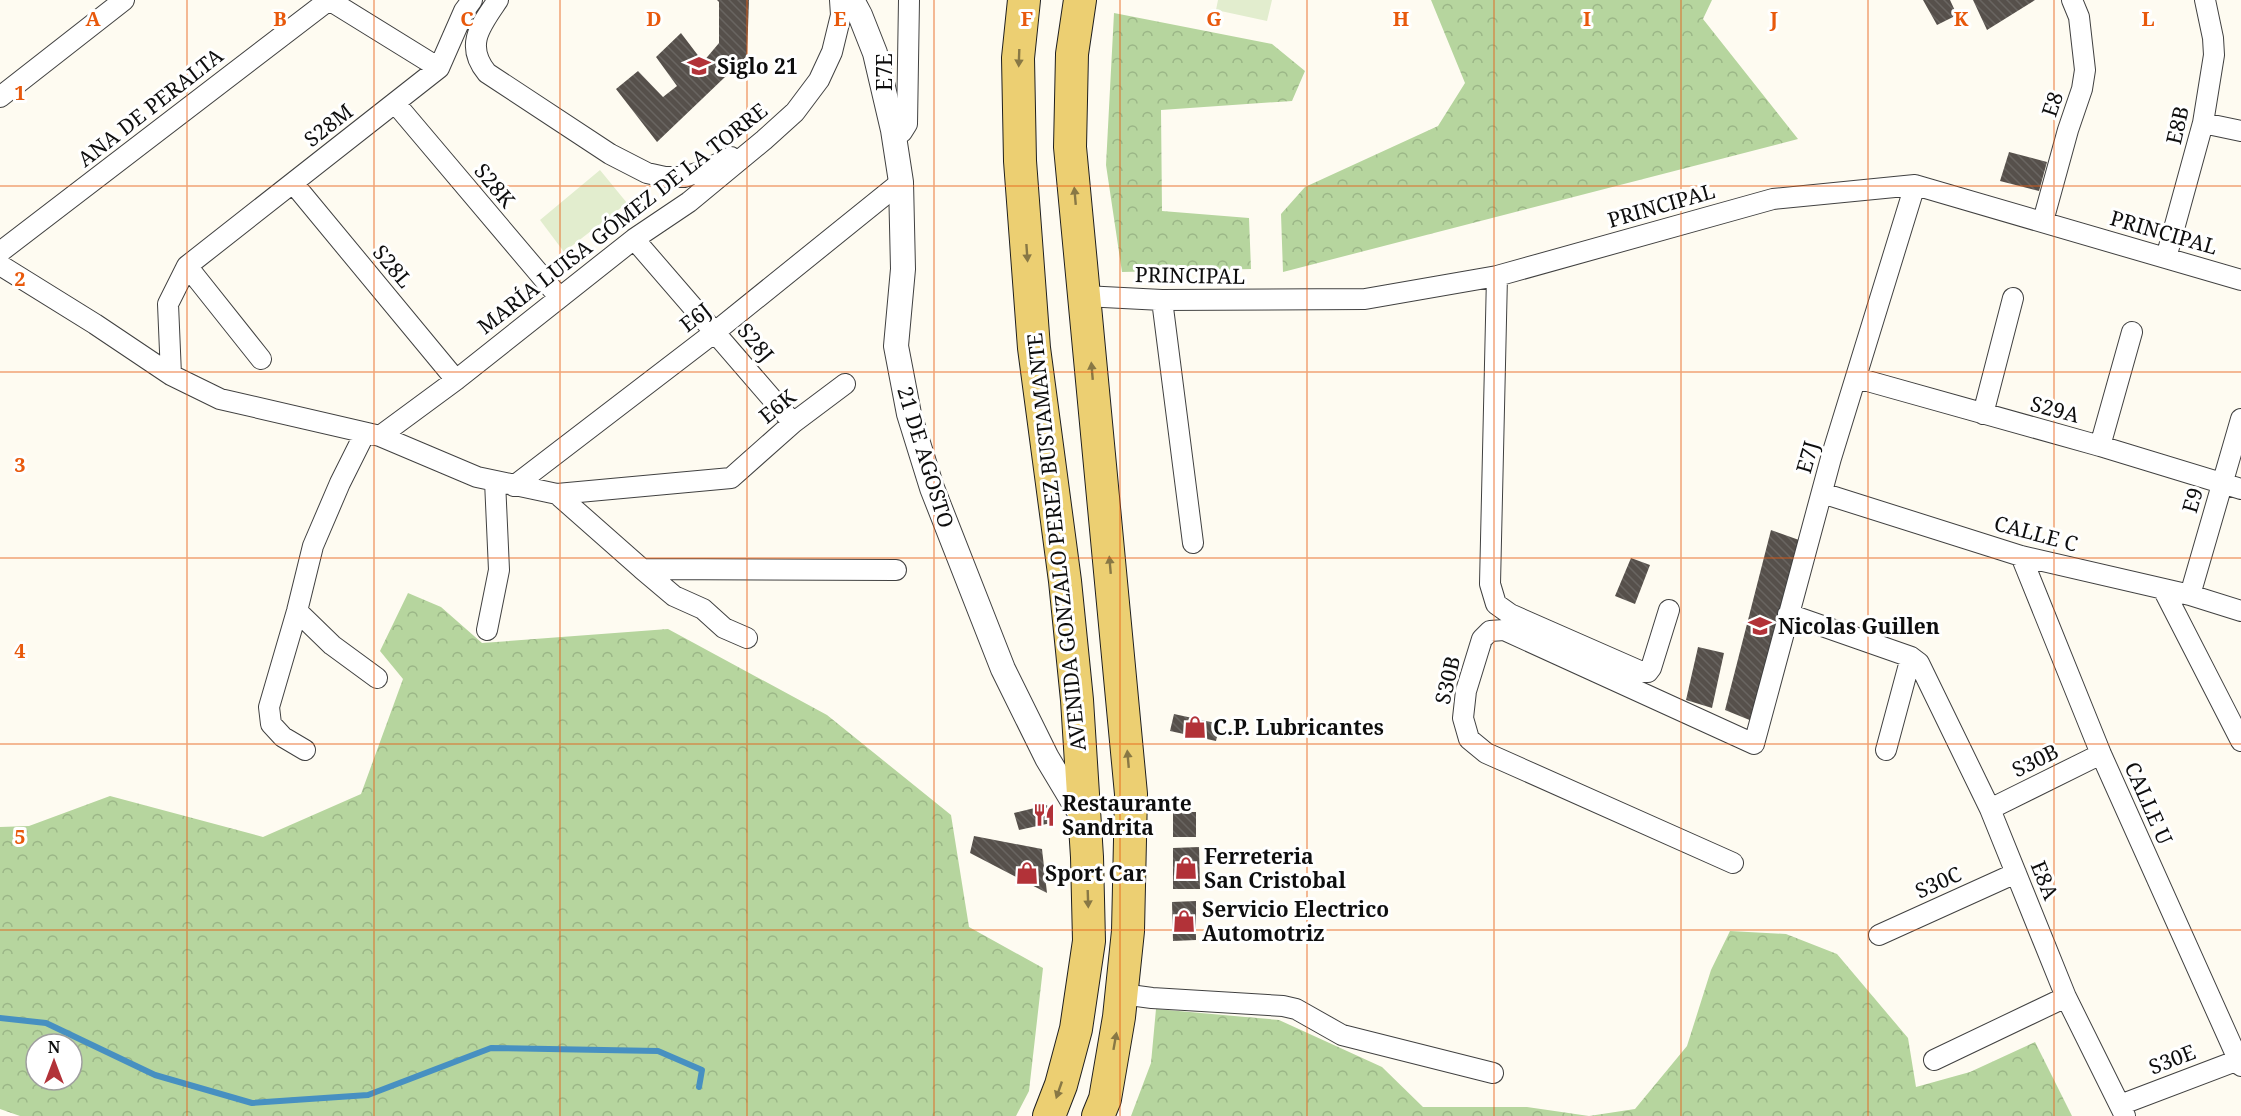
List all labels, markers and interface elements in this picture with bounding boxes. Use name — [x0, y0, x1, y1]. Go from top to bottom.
text: A — [85, 5, 101, 32]
text: B — [273, 5, 287, 32]
text: C — [460, 5, 474, 32]
text: D — [646, 5, 662, 32]
text: E — [833, 5, 847, 32]
text: F — [1021, 5, 1033, 32]
text: G — [1206, 5, 1222, 32]
text: H — [1393, 5, 1409, 32]
text: I — [1583, 5, 1591, 32]
text: J — [1769, 5, 1778, 32]
text: K — [1954, 5, 1969, 32]
text: L — [2141, 5, 2155, 32]
street label: ANA DE PERALTA — [72, 41, 229, 173]
one-way arrow — [1014, 49, 1023, 68]
place label: Siglo 21 — [717, 52, 798, 80]
school or university icon: Siglo 21 — [686, 53, 712, 79]
street label: E7E — [870, 53, 898, 91]
text: 1 — [14, 79, 26, 106]
street label: E8 — [2035, 88, 2069, 120]
street label: MARÍA LUISA GÓMEZ DE LA TORRE — [471, 96, 773, 340]
street label: S28M — [298, 97, 358, 153]
street label: E8B — [2159, 103, 2195, 147]
street label: S28K — [468, 157, 522, 213]
street label: PRINCIPAL — [1604, 176, 1718, 234]
one-way arrow — [1070, 186, 1080, 205]
street label: PRINCIPAL — [2107, 203, 2221, 261]
street label: S28L — [367, 239, 419, 293]
one-way arrow — [1022, 243, 1031, 262]
street label: PRINCIPAL — [1135, 260, 1245, 290]
text: 2 — [14, 265, 26, 292]
street label: E6J — [674, 296, 716, 338]
street label: S28J — [732, 317, 780, 367]
street label: AVENIDA GONZALO PEREZ BUSTAMANTE — [1020, 331, 1092, 753]
one-way arrow — [1087, 361, 1097, 380]
street label: E6K — [753, 382, 801, 429]
street label: 21 DE AGOSTO — [891, 383, 961, 531]
street label: S29A — [2027, 389, 2083, 429]
street label: E7J — [1789, 438, 1825, 476]
text: 3 — [14, 451, 26, 478]
street label: E9 — [2175, 484, 2209, 516]
street label: CALLE C — [1991, 508, 2081, 558]
one-way arrow — [1105, 555, 1115, 574]
place label: Nicolas Guillen — [1778, 612, 1940, 640]
school or university icon: Nicolas Guillen — [1747, 613, 1773, 639]
text: 4 — [14, 637, 26, 664]
street label: S30B — [1428, 653, 1466, 707]
place label: C.P. Lubricantes — [1213, 713, 1384, 741]
shop icon: C.P. Lubricantes — [1182, 714, 1208, 740]
street label: S30B — [2007, 737, 2063, 783]
one-way arrow — [1123, 749, 1133, 768]
street label: CALLE U — [2118, 757, 2180, 849]
place label: Restaurante Sandrita — [1062, 789, 1192, 841]
restaurant icon: Restaurante Sandrita — [1031, 802, 1057, 828]
text: 5 — [14, 823, 26, 850]
place label: Ferreteria San Cristobal — [1204, 842, 1346, 894]
shop icon: Ferreteria San Cristobal — [1173, 855, 1199, 881]
street label: E8A — [2025, 856, 2065, 904]
place label: Sport Car — [1045, 859, 1146, 887]
street label: S30C — [1910, 859, 1966, 905]
shop icon: Sport Car — [1014, 860, 1040, 886]
one-way arrow — [1083, 889, 1093, 908]
place label: Servicio Electrico Automotriz — [1202, 895, 1389, 947]
shop icon: Servicio Electrico Automotriz — [1171, 908, 1197, 934]
north arrow — [24, 1032, 84, 1092]
one-way arrow — [1111, 1032, 1120, 1051]
text: N — [48, 1036, 61, 1058]
street label: S30E — [2145, 1037, 2199, 1081]
one-way arrow — [1053, 1082, 1063, 1100]

